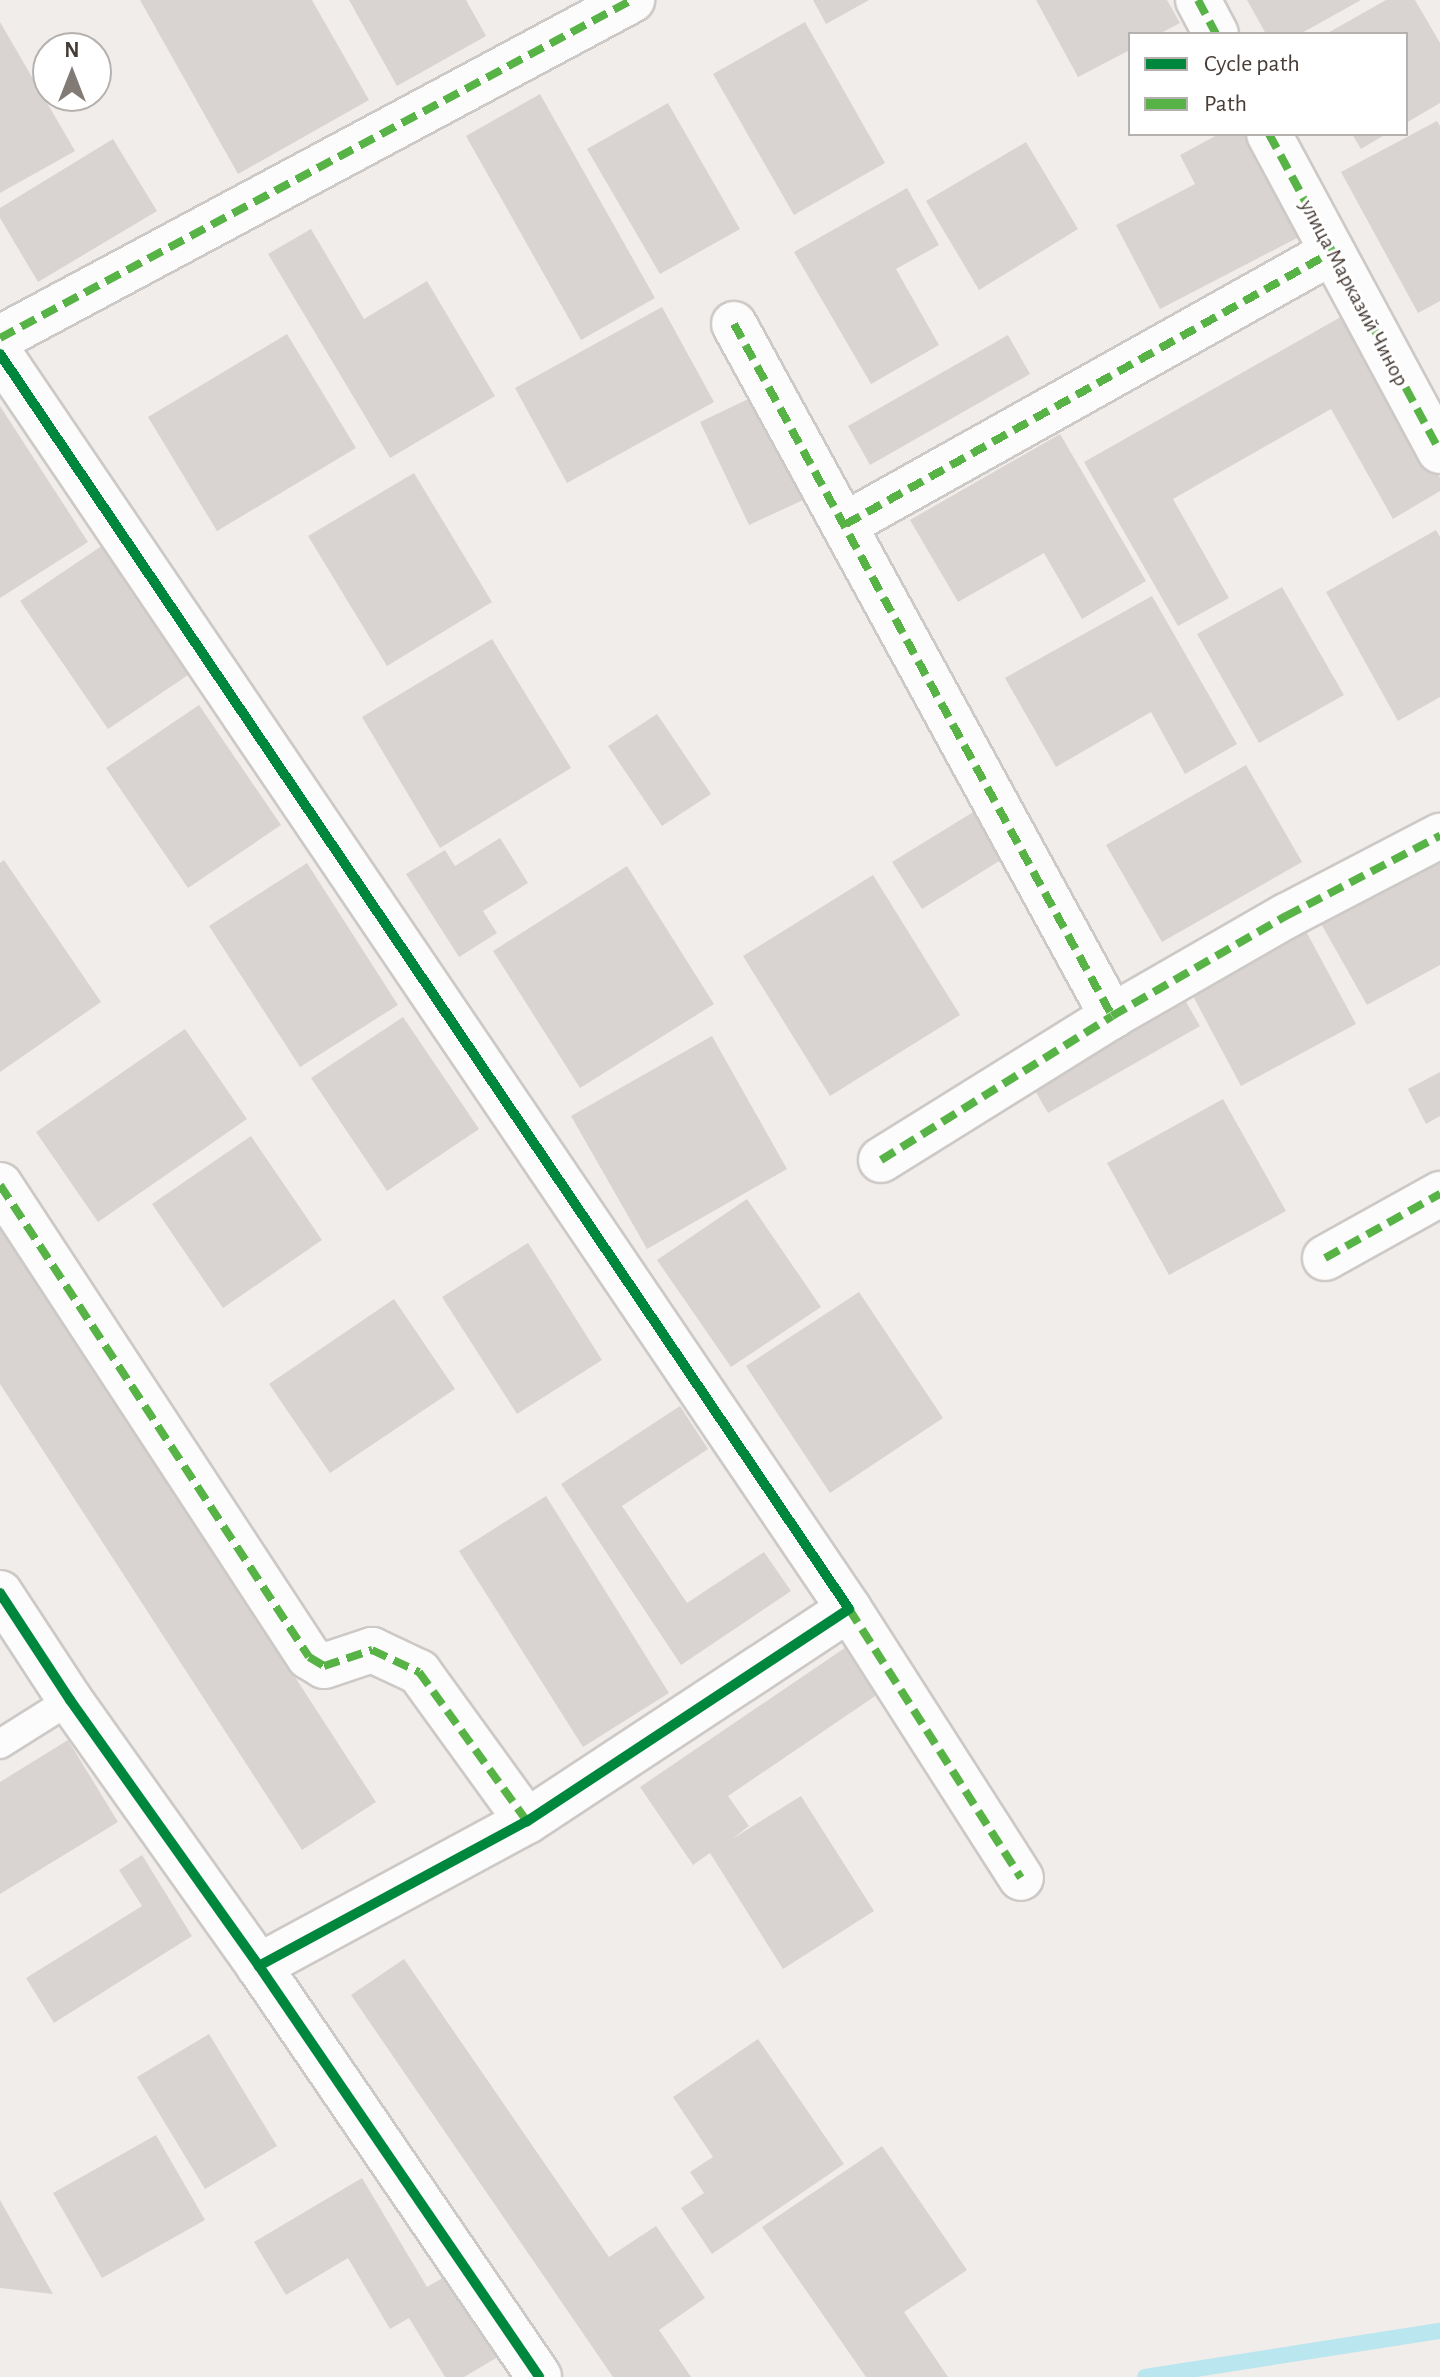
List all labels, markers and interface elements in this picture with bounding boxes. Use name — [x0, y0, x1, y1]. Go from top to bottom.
north arrow — [32, 32, 112, 112]
legend — [1128, 32, 1408, 136]
text: N — [64, 39, 80, 61]
text: Cycle path — [1204, 52, 1300, 76]
text: Path — [1204, 92, 1247, 116]
street label: улица Марказий Чинор — [1294, 195, 1414, 391]

